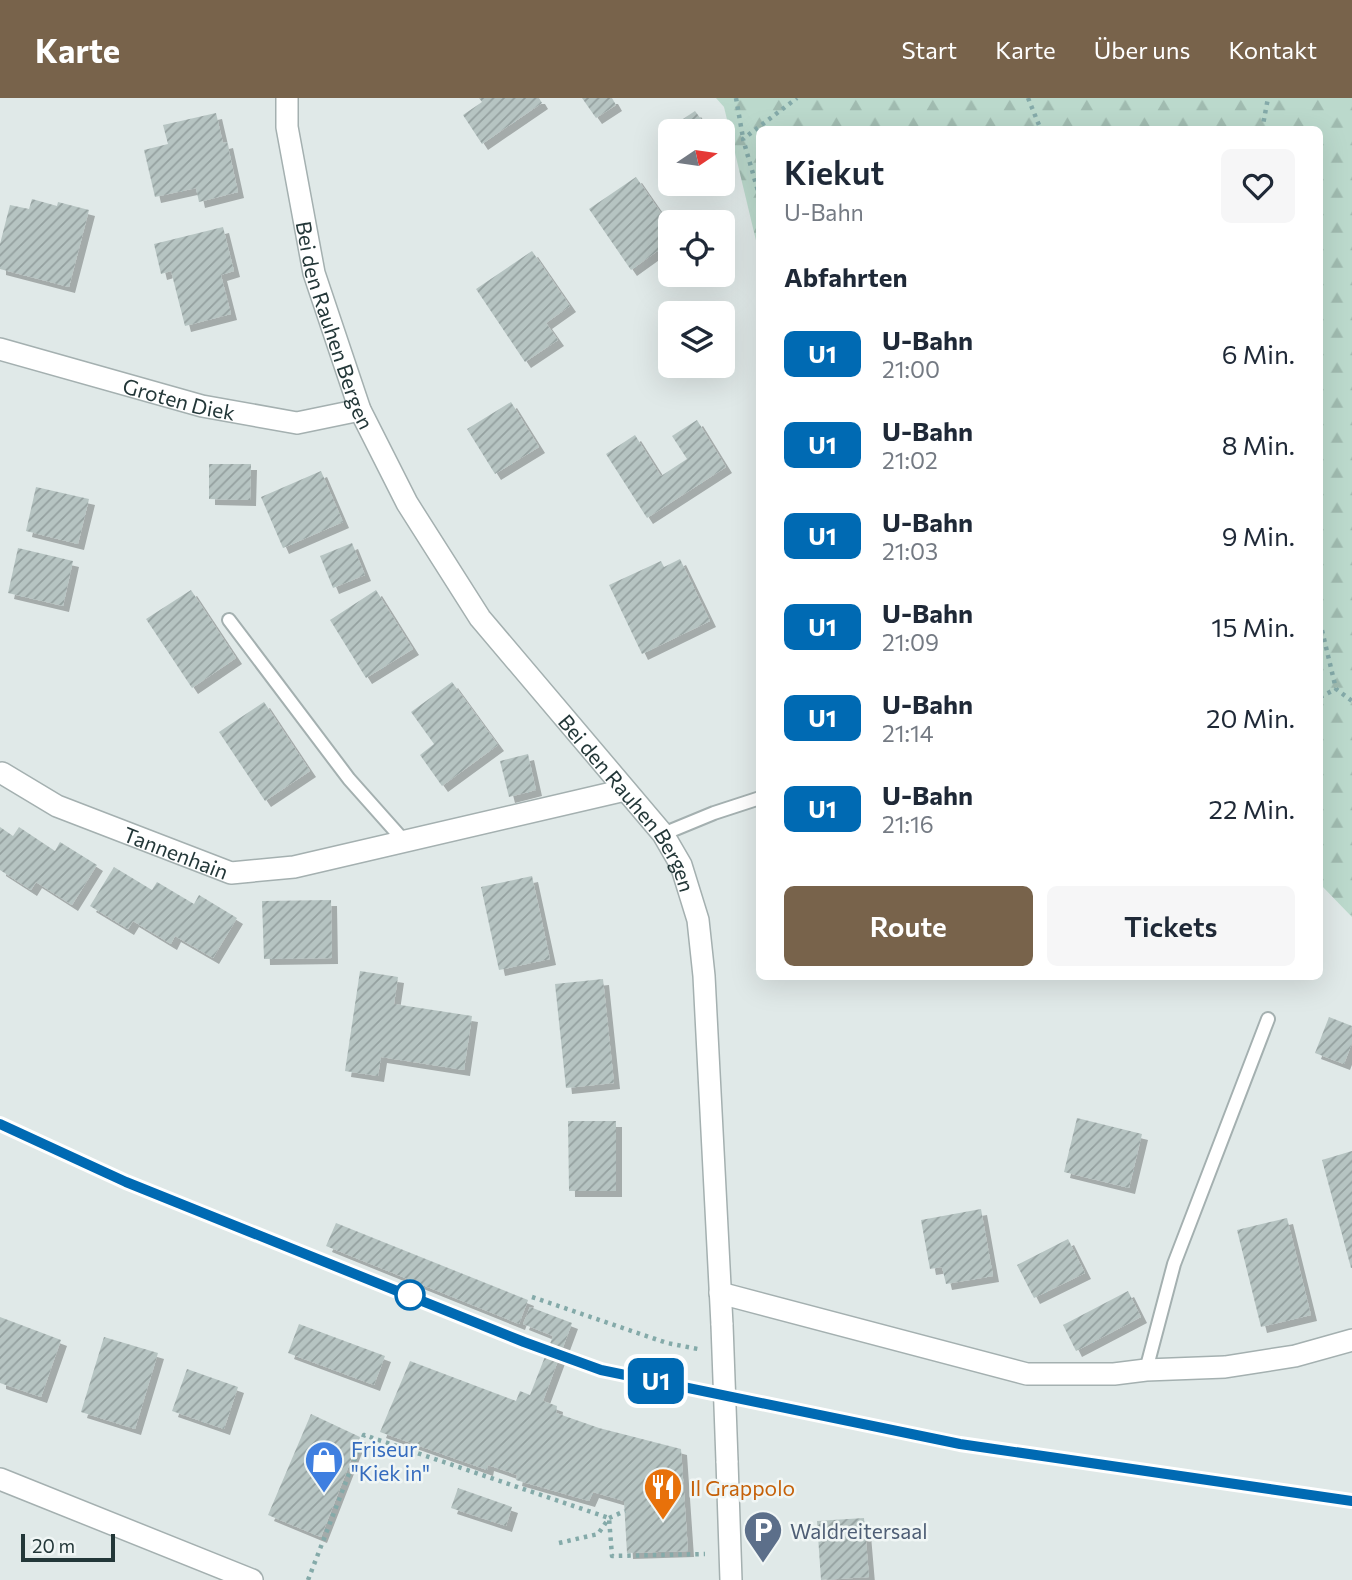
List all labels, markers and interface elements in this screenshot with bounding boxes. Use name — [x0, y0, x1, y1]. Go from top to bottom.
text: Karte — [35, 29, 120, 70]
text: Start — [902, 35, 957, 64]
text: Karte — [995, 35, 1056, 64]
text: Über uns — [1094, 35, 1190, 64]
text: Kontakt — [1228, 35, 1317, 64]
north arrow — [658, 119, 735, 196]
map controls — [658, 119, 735, 378]
button: heart — [1221, 149, 1295, 223]
text: Kiekut — [784, 151, 884, 192]
text: U-Bahn — [784, 198, 864, 226]
button: locate — [658, 210, 735, 287]
street label: Bei den Rauhen Bergen — [292, 219, 380, 433]
text: Abfahrten — [784, 261, 907, 292]
button: layers — [658, 301, 735, 378]
text: U-Bahn — [882, 324, 973, 355]
text: 6 Min. — [1222, 338, 1295, 369]
text: U1 — [808, 339, 837, 368]
text: 21:00 — [882, 355, 940, 383]
street label: Groten Diek — [120, 372, 237, 424]
text: U-Bahn — [882, 415, 973, 446]
text: 8 Min. — [1222, 429, 1295, 460]
text: U1 — [808, 430, 837, 459]
text: 21:02 — [882, 446, 938, 474]
text: U-Bahn — [882, 506, 973, 537]
text: 9 Min. — [1222, 520, 1295, 551]
text: U1 — [808, 521, 837, 550]
text: 21:03 — [882, 537, 938, 565]
text: U-Bahn — [882, 597, 973, 628]
text: 15 Min. — [1211, 611, 1295, 642]
text: U1 — [808, 612, 837, 641]
text: 21:09 — [882, 628, 939, 656]
text: U-Bahn — [882, 688, 973, 719]
text: 20 Min. — [1206, 702, 1295, 733]
text: U1 — [808, 703, 837, 732]
street label: Bei den Rauhen Bergen — [554, 709, 701, 894]
text: 21:14 — [882, 719, 934, 747]
text: U-Bahn — [882, 779, 973, 810]
text: 22 Min. — [1209, 793, 1295, 824]
text: U1 — [808, 794, 837, 823]
text: 21:16 — [882, 810, 934, 838]
street label: Tannenhain — [120, 820, 232, 883]
button: Route — [784, 886, 1033, 966]
button: Tickets — [1047, 886, 1295, 966]
unlabelled marker — [395, 1280, 425, 1310]
line badge: U1 — [624, 1358, 688, 1404]
text: U1 — [642, 1366, 670, 1395]
place label: Friseur "Kiek in" — [351, 1436, 430, 1485]
shop icon: Friseur "Kiek in" — [303, 1439, 345, 1494]
restaurant icon: Il Grappolo — [642, 1466, 684, 1521]
place label: Il Grappolo — [690, 1475, 795, 1500]
parking icon: Waldreitersaal — [742, 1509, 784, 1564]
place label: Waldreitersaal — [790, 1518, 928, 1543]
scale bar — [21, 1531, 116, 1563]
text: 20 m — [32, 1534, 75, 1557]

